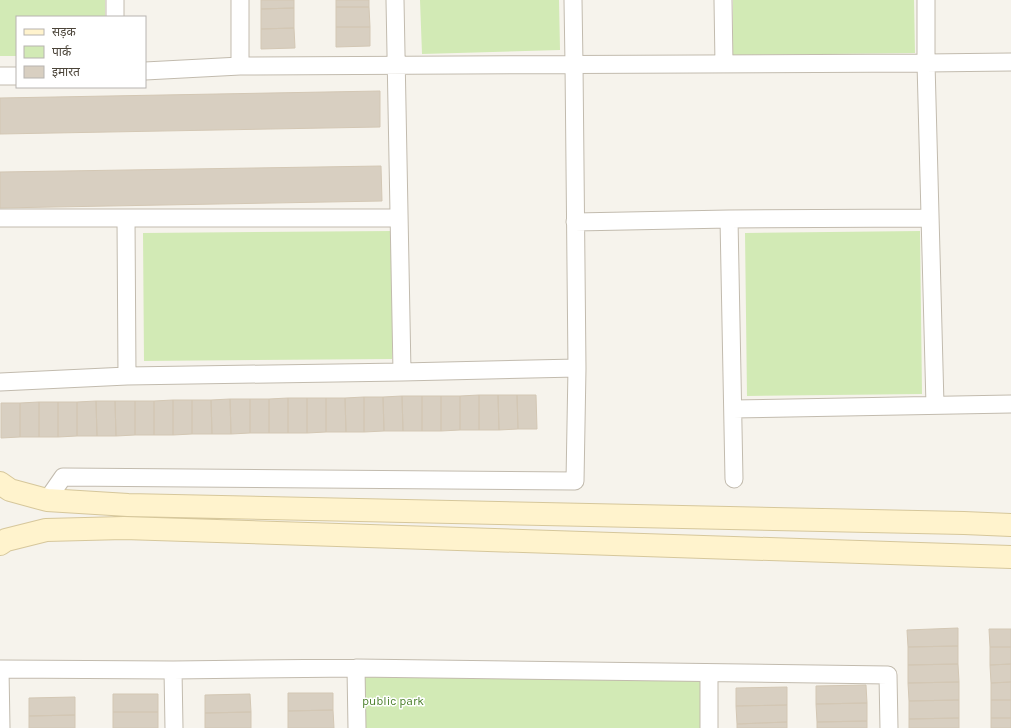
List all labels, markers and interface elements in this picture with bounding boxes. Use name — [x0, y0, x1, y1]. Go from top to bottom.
legend — [16, 16, 146, 88]
text: सड़क — [52, 25, 77, 39]
text: पार्क — [52, 45, 72, 59]
text: इमारत — [52, 65, 81, 79]
park label: public park — [362, 694, 424, 708]

